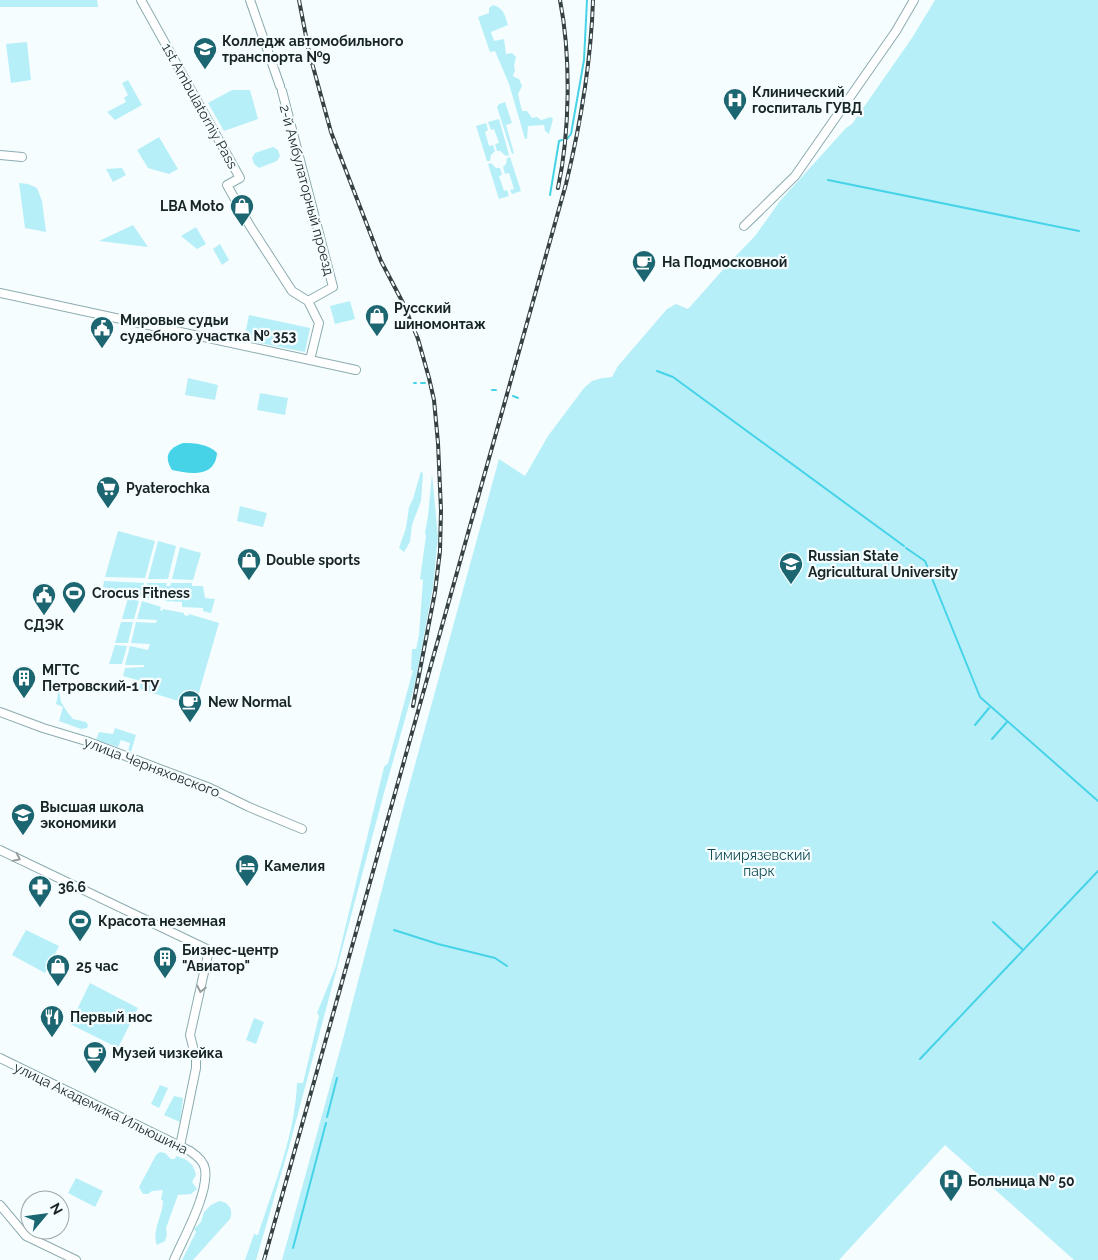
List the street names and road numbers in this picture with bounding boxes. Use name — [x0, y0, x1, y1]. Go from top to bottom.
street label: 1st Ambulatorniy Pass — [159, 41, 241, 172]
street label: 2-й Амбулаторный проезд — [276, 103, 338, 277]
street label: улица Черняховского — [82, 734, 222, 800]
street label: улица Академика Ильюшина — [11, 1059, 191, 1157]

